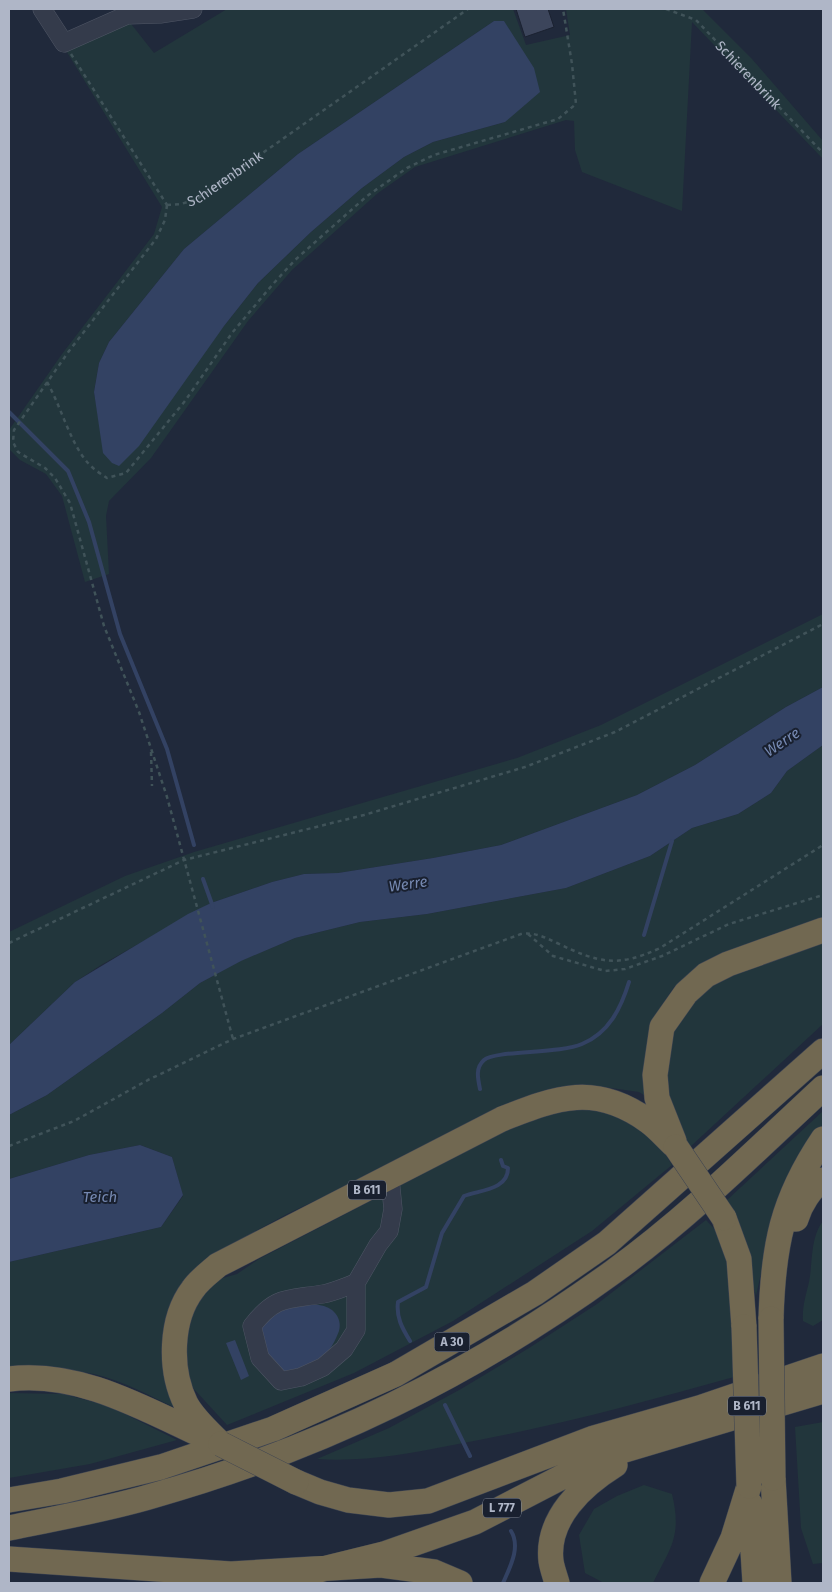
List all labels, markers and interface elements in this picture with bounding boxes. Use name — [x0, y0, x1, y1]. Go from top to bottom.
street label: Schierenbrink — [712, 37, 786, 113]
street label: Schierenbrink — [185, 147, 267, 210]
water label: Werre — [761, 724, 803, 760]
water label: Werre — [388, 872, 429, 896]
road number: B 611 — [348, 1180, 386, 1200]
water label: Teich — [83, 1188, 117, 1206]
road number: A 30 — [434, 1332, 470, 1351]
road number: B 611 — [728, 1396, 766, 1415]
road number: L 777 — [483, 1499, 521, 1518]

